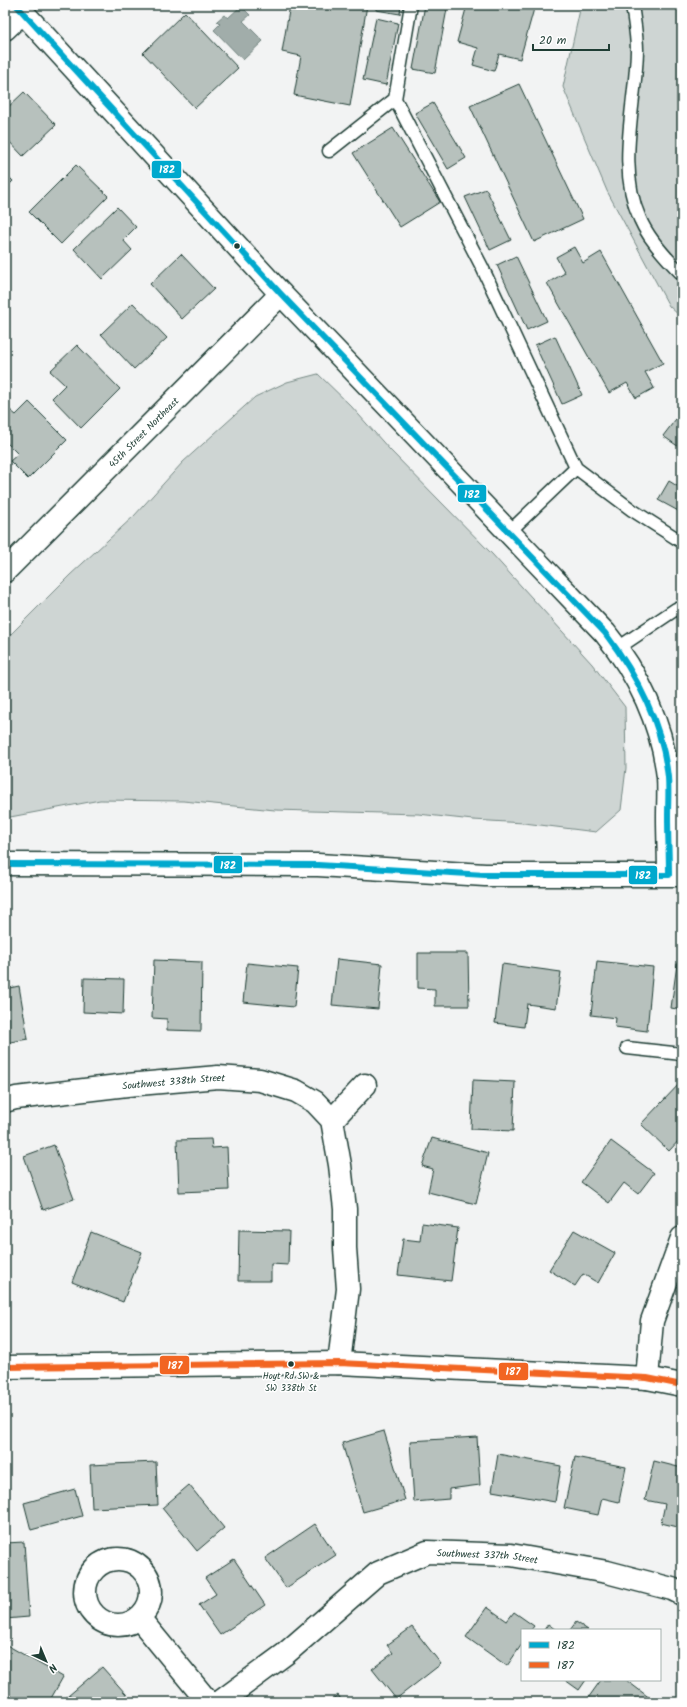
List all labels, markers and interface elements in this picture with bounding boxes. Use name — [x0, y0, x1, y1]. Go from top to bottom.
scale bar — [533, 26, 609, 52]
text: 20 m — [539, 31, 567, 50]
line badge: 182 — [151, 160, 182, 179]
text: 182 — [159, 161, 175, 179]
unlabelled marker — [232, 241, 242, 251]
street label: 45th Street Northeast — [105, 394, 183, 472]
line badge: 182 — [457, 484, 487, 503]
text: 182 — [464, 486, 480, 504]
line badge: 182 — [213, 855, 243, 874]
text: 182 — [220, 857, 236, 875]
line badge: 182 — [628, 865, 658, 885]
text: 182 — [635, 867, 651, 885]
street label: Southwest 338th Street — [121, 1070, 226, 1095]
line badge: 187 — [159, 1355, 190, 1375]
text: 187 — [167, 1357, 183, 1375]
marker: Hoyt Rd SW & SW 338th St — [286, 1359, 296, 1369]
line badge: 187 — [498, 1362, 529, 1381]
text: 187 — [505, 1363, 521, 1381]
place label: Hoyt Rd SW & SW 338th St — [263, 1369, 319, 1396]
street label: Southwest 337th Street — [436, 1545, 539, 1569]
legend — [521, 1629, 661, 1681]
text: 182 — [557, 1636, 575, 1655]
north arrow — [26, 1641, 66, 1681]
text: 187 — [557, 1656, 574, 1675]
text: N — [43, 1659, 61, 1676]

